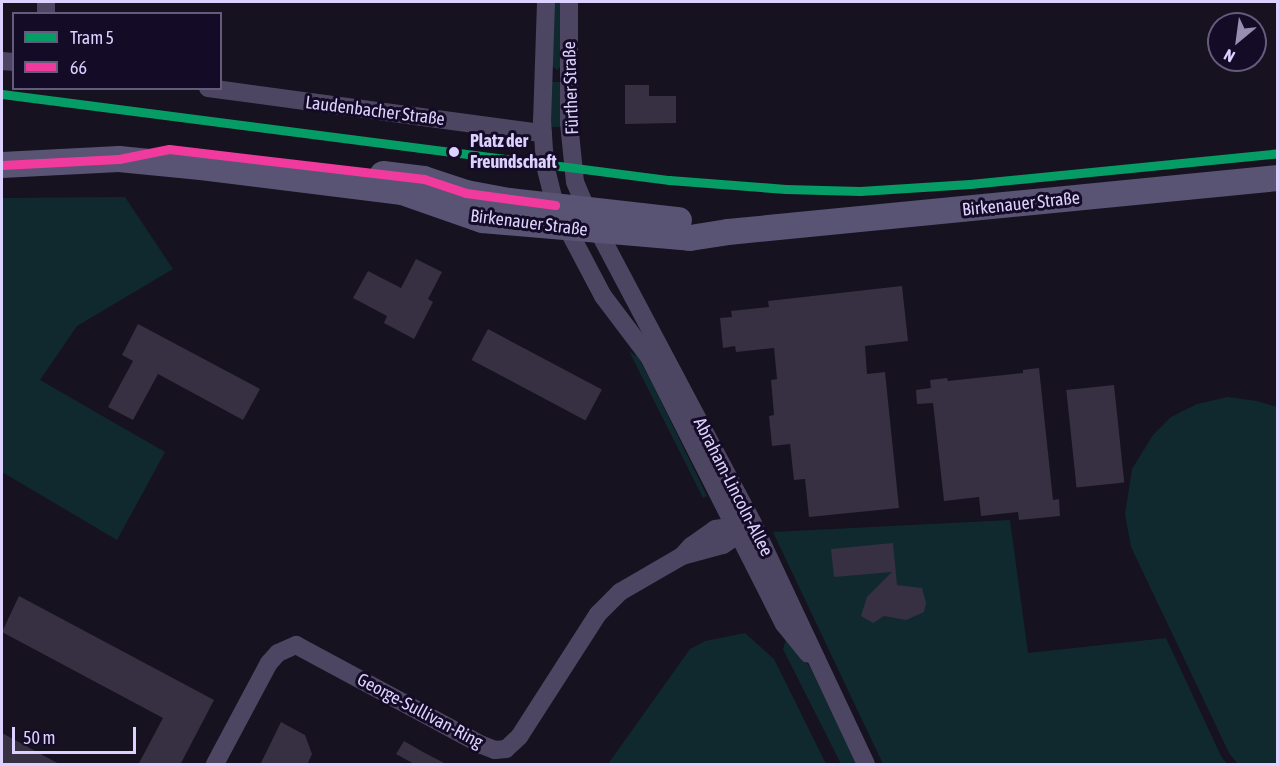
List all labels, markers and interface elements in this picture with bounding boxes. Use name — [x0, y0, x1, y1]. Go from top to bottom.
legend — [12, 12, 222, 90]
north arrow — [1207, 12, 1267, 72]
text: Tram 5 — [70, 27, 114, 48]
street label: Fürther Straße — [559, 41, 583, 135]
text: N — [1221, 46, 1238, 66]
text: 66 — [70, 57, 87, 78]
street label: Laudenbacher Straße — [304, 92, 446, 130]
place label: Platz der Freundschaft — [470, 131, 557, 174]
marker: Platz der Freundschaft — [443, 141, 465, 163]
street label: Birkenauer Straße — [961, 187, 1081, 221]
street label: Birkenauer Straße — [469, 205, 589, 241]
street label: Abraham-Lincoln-Allee — [689, 414, 777, 560]
street label: George-Sullivan-Ring — [353, 669, 487, 753]
scale bar — [15, 715, 140, 753]
text: 50 m — [23, 727, 55, 748]

